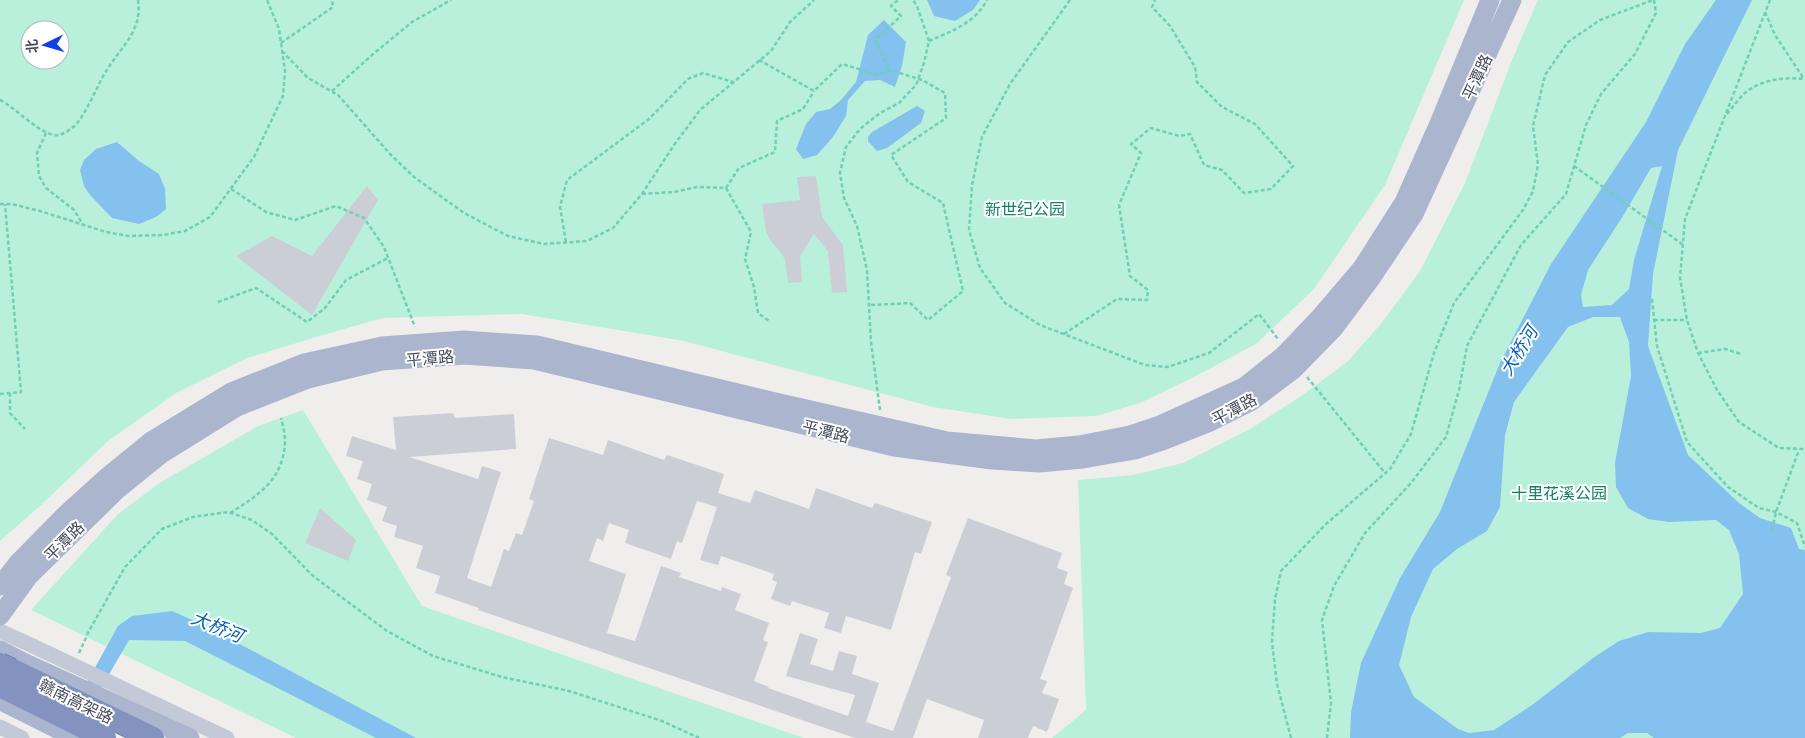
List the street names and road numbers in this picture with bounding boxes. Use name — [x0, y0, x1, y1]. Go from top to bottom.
street label: 平潭路 — [1459, 51, 1496, 103]
street label: 平潭路 — [405, 347, 455, 370]
street label: 平潭路 — [1209, 390, 1260, 429]
street label: 平潭路 — [800, 416, 851, 447]
street label: 平潭路 — [41, 518, 88, 565]
street label: 赣南高架路 — [36, 675, 116, 728]

